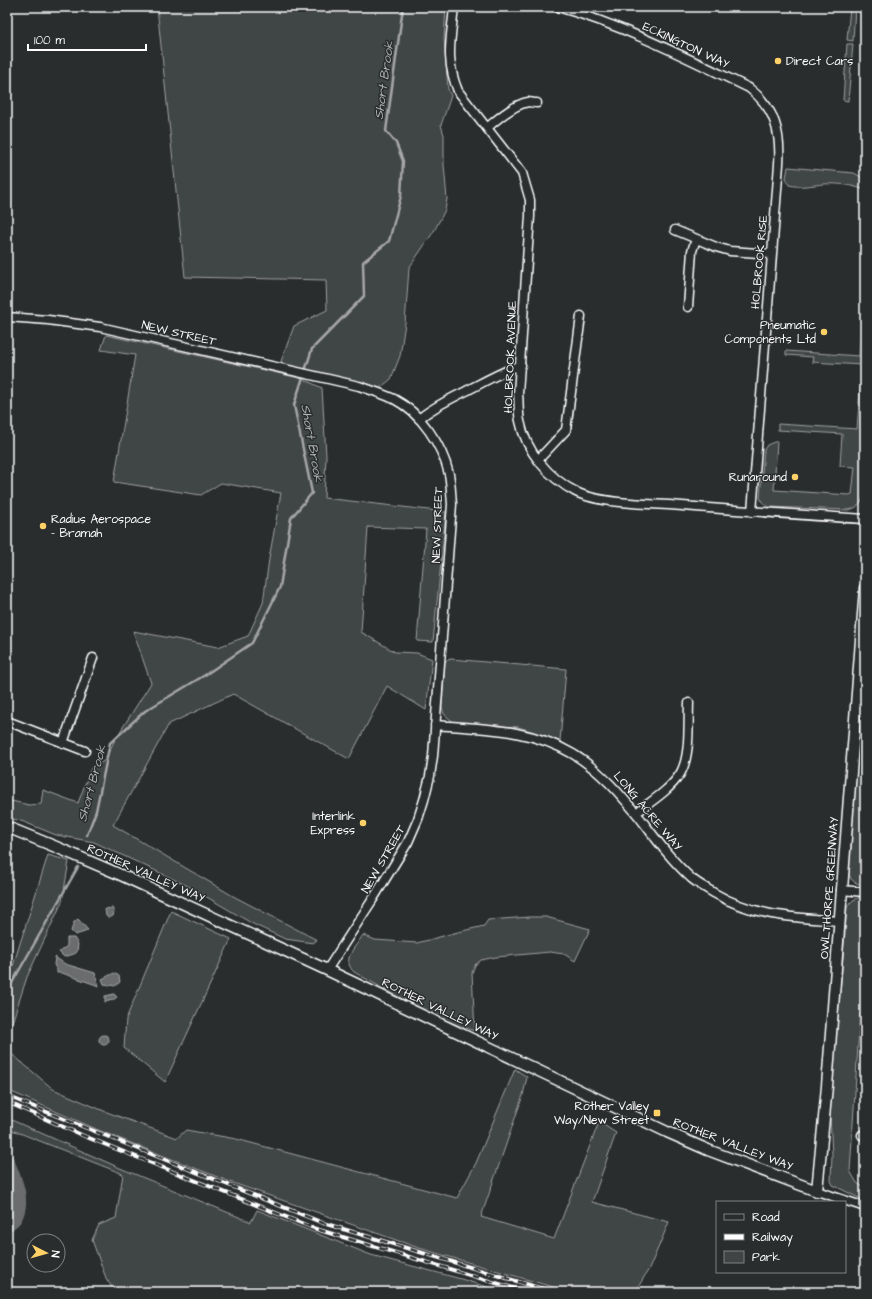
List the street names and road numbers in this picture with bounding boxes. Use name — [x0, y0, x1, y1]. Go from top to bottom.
street label: ECKINGTON WAY — [640, 18, 732, 73]
street label: HOLBROOK RISE — [747, 214, 772, 310]
street label: HOLBROOK AVENUE — [500, 300, 521, 414]
street label: NEW STREET — [140, 317, 218, 350]
street label: NEW STREET — [428, 486, 447, 563]
street label: LONG ACRE WAY — [609, 768, 686, 855]
street label: OWLTHORPE GREENWAY — [816, 816, 843, 960]
street label: NEW STREET — [357, 822, 410, 896]
street label: ROTHER VALLEY WAY — [84, 840, 208, 907]
street label: ROTHER VALLEY WAY — [379, 974, 501, 1045]
street label: ROTHER VALLEY WAY — [670, 1114, 796, 1175]

